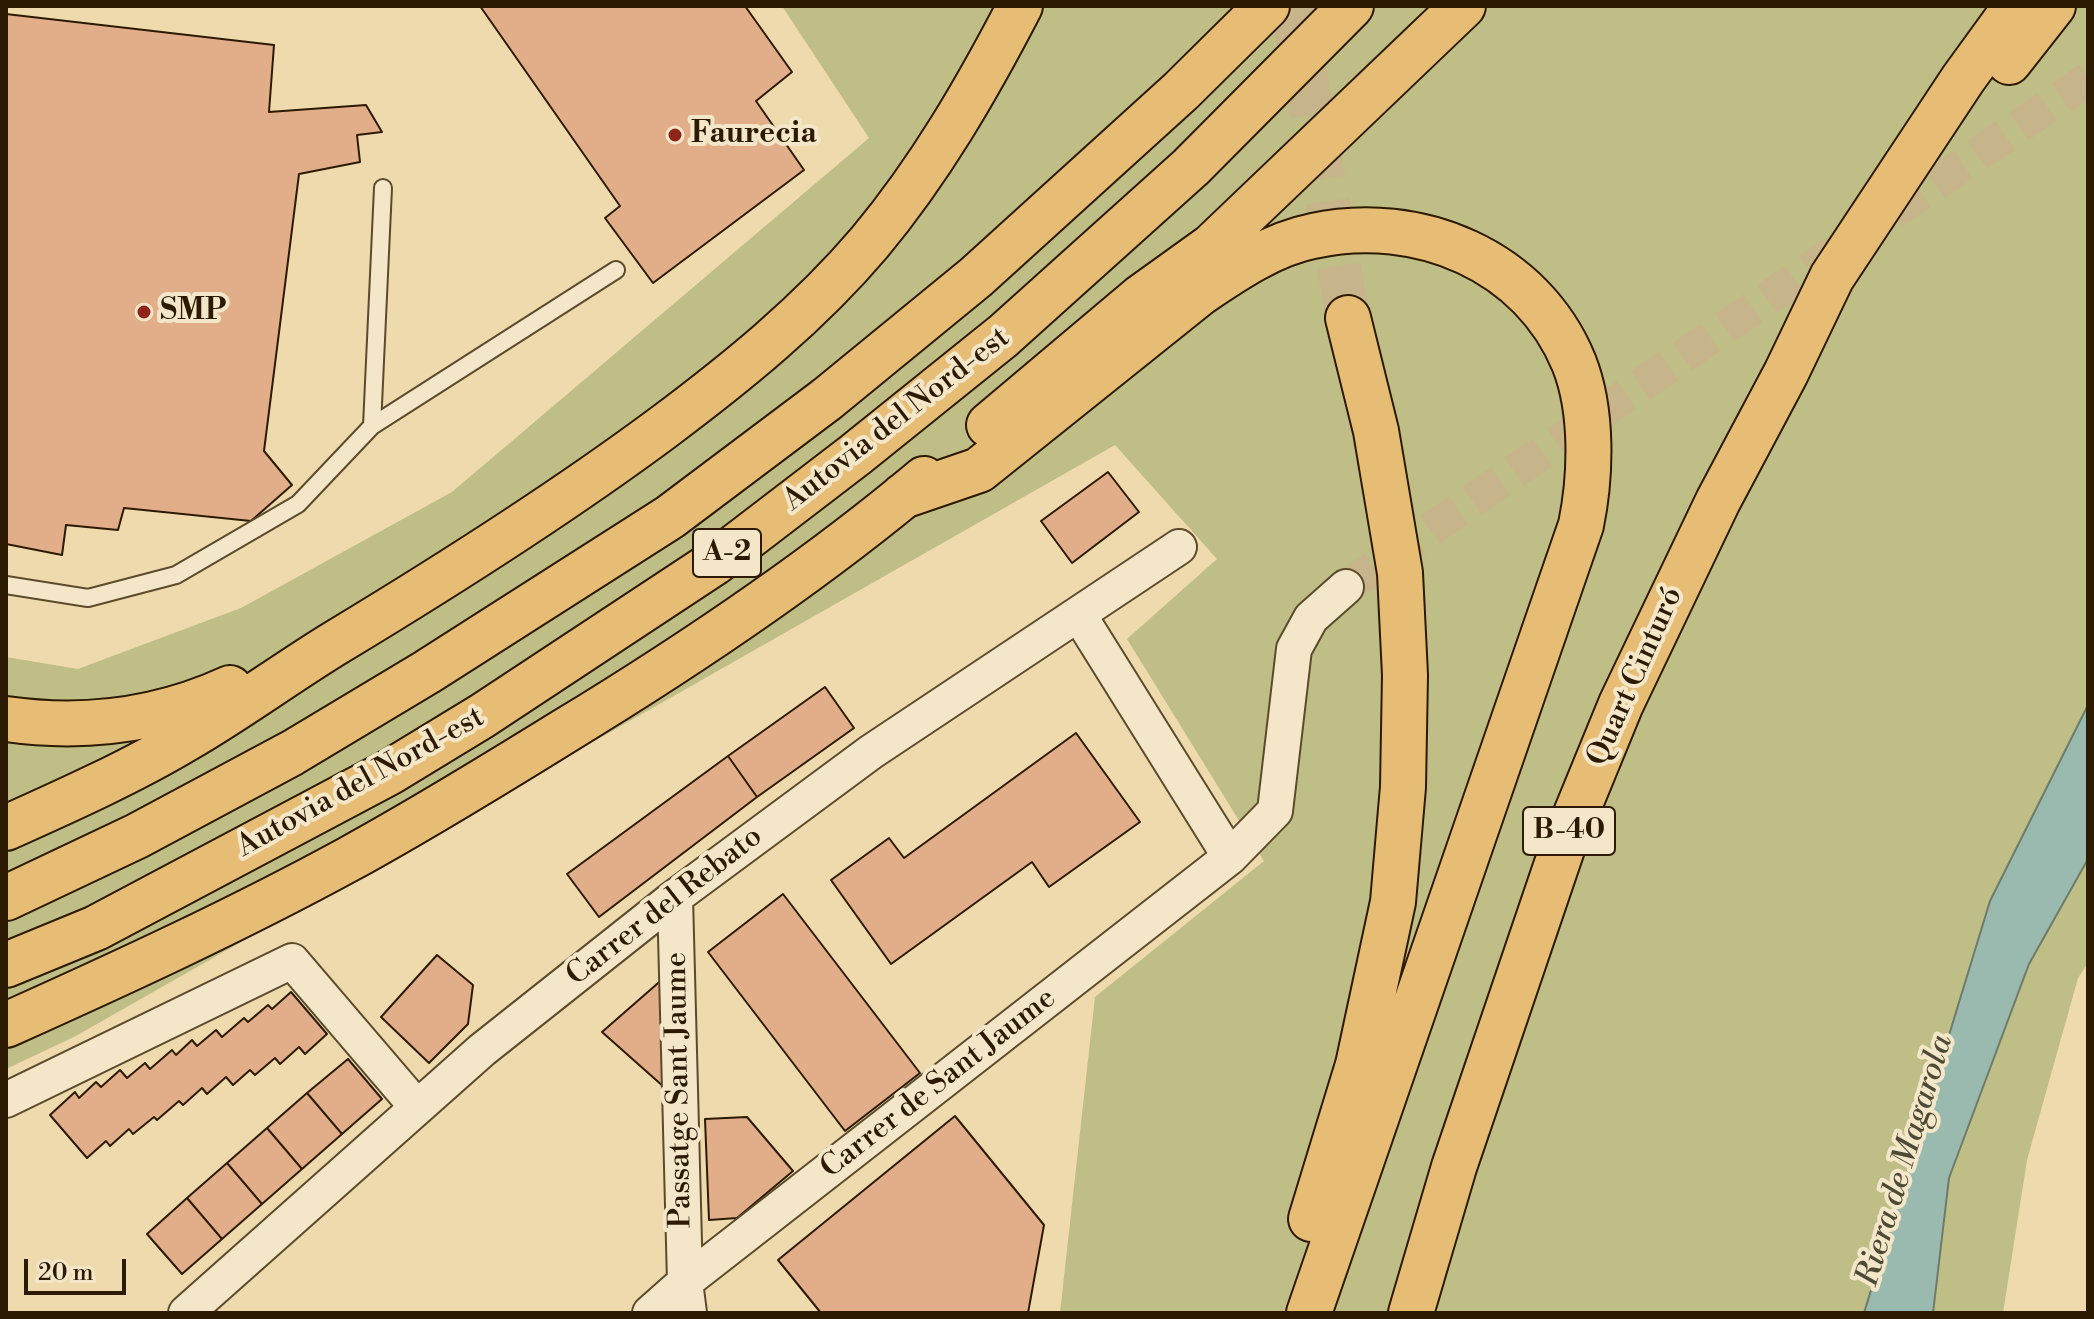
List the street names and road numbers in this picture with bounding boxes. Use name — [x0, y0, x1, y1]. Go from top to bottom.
street label: Autovia del Nord-est — [777, 321, 1017, 519]
road number: A-2 — [693, 529, 761, 577]
street label: Quart Cinturó — [1581, 582, 1691, 772]
street label: Autovia del Nord-est — [231, 700, 491, 866]
road number: B-40 — [1523, 807, 1615, 855]
street label: Carrer del Rebato — [560, 819, 770, 995]
street label: Passatge Sant Jaume — [660, 952, 700, 1228]
street label: Carrer de Sant Jaume — [814, 981, 1064, 1187]

